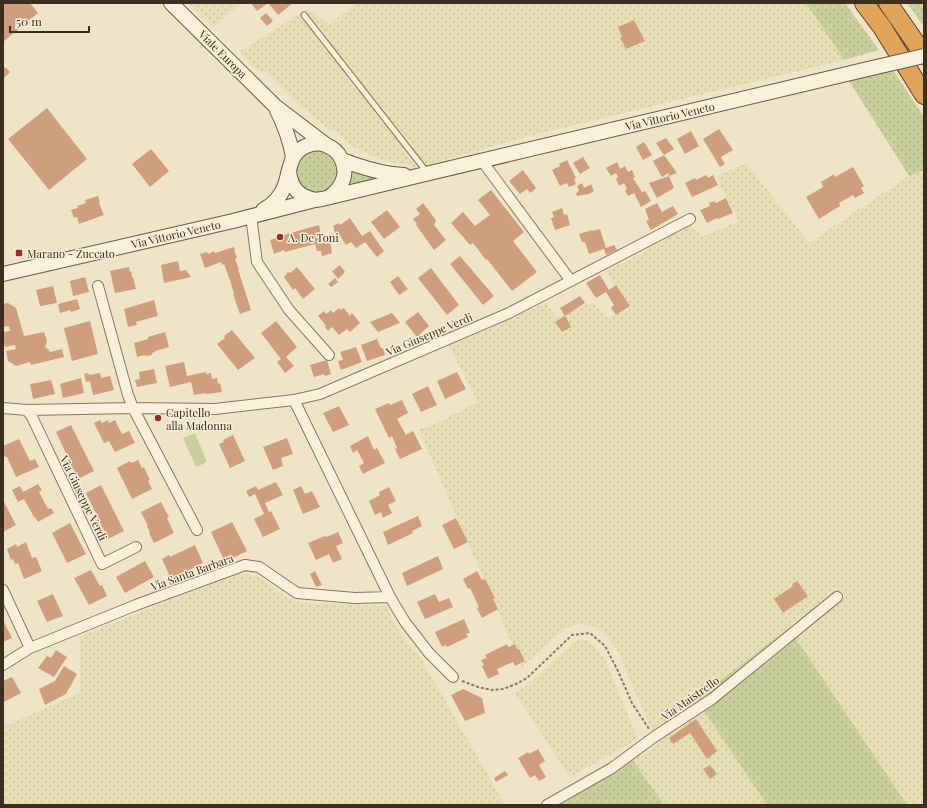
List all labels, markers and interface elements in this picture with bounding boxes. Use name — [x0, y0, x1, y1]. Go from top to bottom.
scale bar — [10, 8, 89, 34]
text: 50 m — [16, 13, 42, 29]
street label: Viale Europa — [195, 26, 251, 82]
street label: Via Vittorio Veneto — [623, 98, 716, 134]
street label: Via Vittorio Veneto — [129, 216, 222, 252]
place label: A. De Toni — [287, 230, 339, 245]
marker: A. De Toni — [275, 232, 285, 242]
place label: Marano - Zuccato — [27, 246, 115, 261]
marker: Marano - Zuccato — [14, 248, 24, 258]
street label: Via Giuseppe Verdi — [383, 309, 475, 359]
place label: Capitello alla Madonna — [166, 405, 232, 433]
marker: Capitello alla Madonna — [153, 413, 163, 423]
street label: Via Giuseppe Verdi — [57, 452, 111, 543]
street label: Via Santa Barbara — [148, 550, 236, 594]
street label: Via Maistrello — [657, 673, 722, 724]

